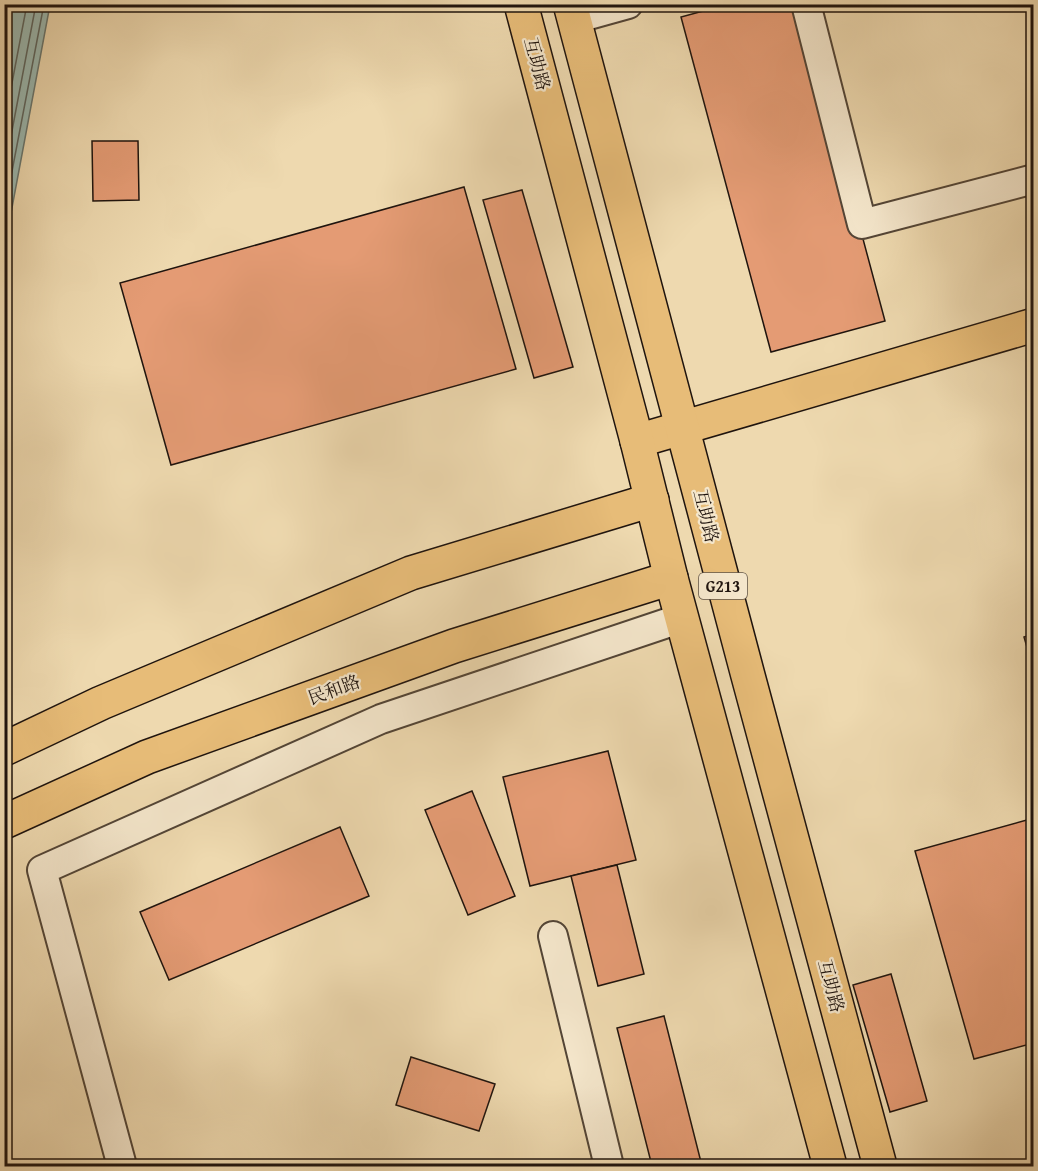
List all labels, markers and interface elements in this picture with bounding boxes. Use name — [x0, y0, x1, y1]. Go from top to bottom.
street label: 互助路 — [517, 34, 558, 93]
street label: 互助路 — [687, 486, 726, 545]
road number: G213 — [699, 573, 747, 599]
street label: 民和路 — [304, 668, 364, 711]
street label: 互助路 — [811, 956, 852, 1015]

